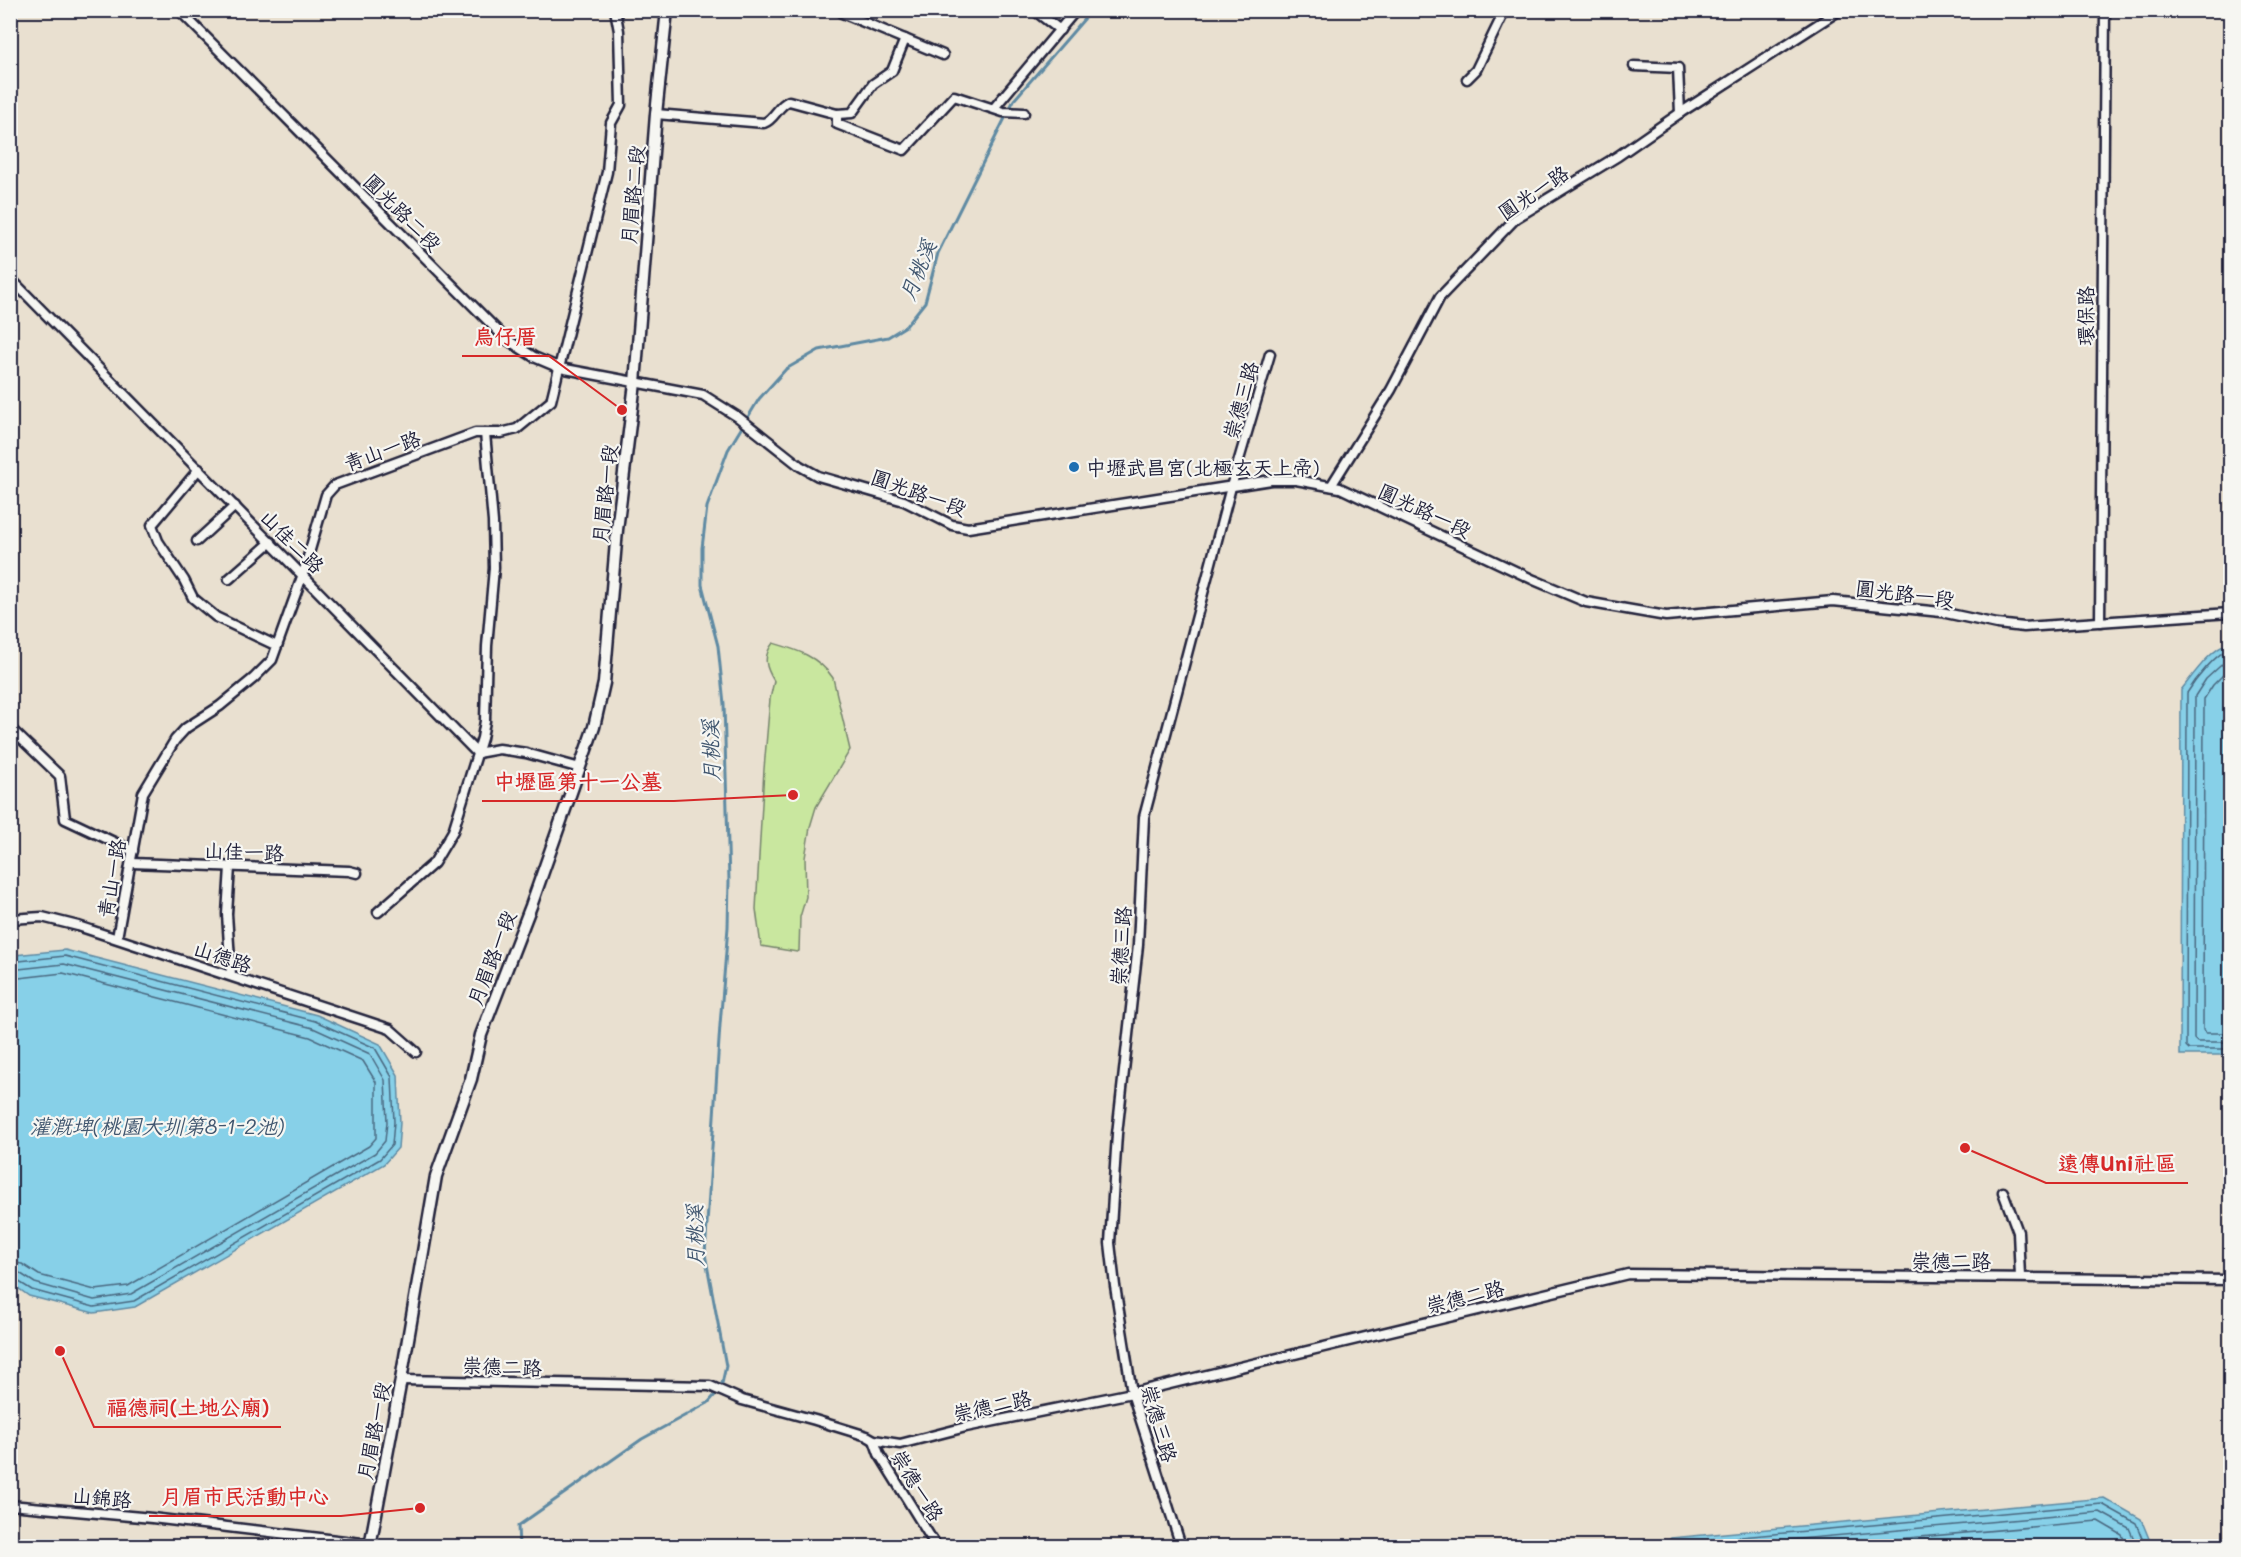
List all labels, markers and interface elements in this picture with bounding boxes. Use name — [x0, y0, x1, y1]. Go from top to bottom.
street label: 月眉路二段 — [615, 144, 649, 246]
street label: 圓光一路 — [1493, 158, 1574, 225]
street label: 圓光路二段 — [358, 167, 448, 257]
water label: 月桃溪 — [893, 235, 942, 304]
street label: 環保路 — [2072, 285, 2098, 346]
callout: 烏仔厝 — [462, 317, 549, 356]
text: 烏仔厝 — [474, 322, 537, 349]
street label: 崇德三路 — [1216, 357, 1264, 442]
street label: 青山一路 — [340, 424, 425, 476]
street label: 月眉路一段 — [586, 443, 622, 545]
place label: 中壢武昌宮(北極玄天上帝) — [1086, 454, 1320, 480]
marker: 中壢武昌宮(北極玄天上帝) — [1067, 460, 1081, 474]
street label: 圓光路一段 — [868, 463, 970, 521]
street label: 圓光路一段 — [1374, 477, 1476, 543]
street label: 山佳二路 — [256, 504, 331, 579]
street label: 圓光路一段 — [1854, 574, 1956, 612]
water label: 月桃溪 — [695, 718, 725, 783]
callout: 中壢區第十一公墓 — [482, 762, 674, 801]
text: 中壢區第十一公墓 — [494, 767, 662, 794]
street label: 青山一路 — [91, 835, 131, 920]
street label: 山佳一路 — [204, 837, 285, 865]
street label: 崇德三路 — [1104, 904, 1136, 987]
street label: 月眉路一段 — [461, 907, 521, 1009]
street label: 山德路 — [190, 934, 256, 978]
water label: 灌溉埤(桃園大圳第8-1-2池) — [30, 1112, 284, 1139]
callout: 遠傳Uni社區 — [2046, 1144, 2188, 1183]
text: 遠傳Uni社區 — [2058, 1149, 2176, 1176]
water label: 月桃溪 — [680, 1203, 708, 1268]
street label: 崇德二路 — [1911, 1247, 1992, 1273]
street label: 崇德二路 — [1423, 1273, 1508, 1318]
street label: 崇德二路 — [462, 1352, 543, 1380]
street label: 月眉路一段 — [351, 1379, 395, 1483]
street label: 崇德三路 — [1136, 1381, 1184, 1466]
street label: 崇德二路 — [950, 1384, 1035, 1426]
callout: 福德祠(土地公廟) — [94, 1388, 281, 1427]
text: 福德祠(土地公廟) — [107, 1393, 269, 1420]
street label: 崇德一路 — [886, 1444, 951, 1527]
callout: 月眉市民活動中心 — [149, 1477, 341, 1516]
street label: 山錦路 — [71, 1481, 134, 1513]
text: 月眉市民活動中心 — [161, 1482, 329, 1509]

